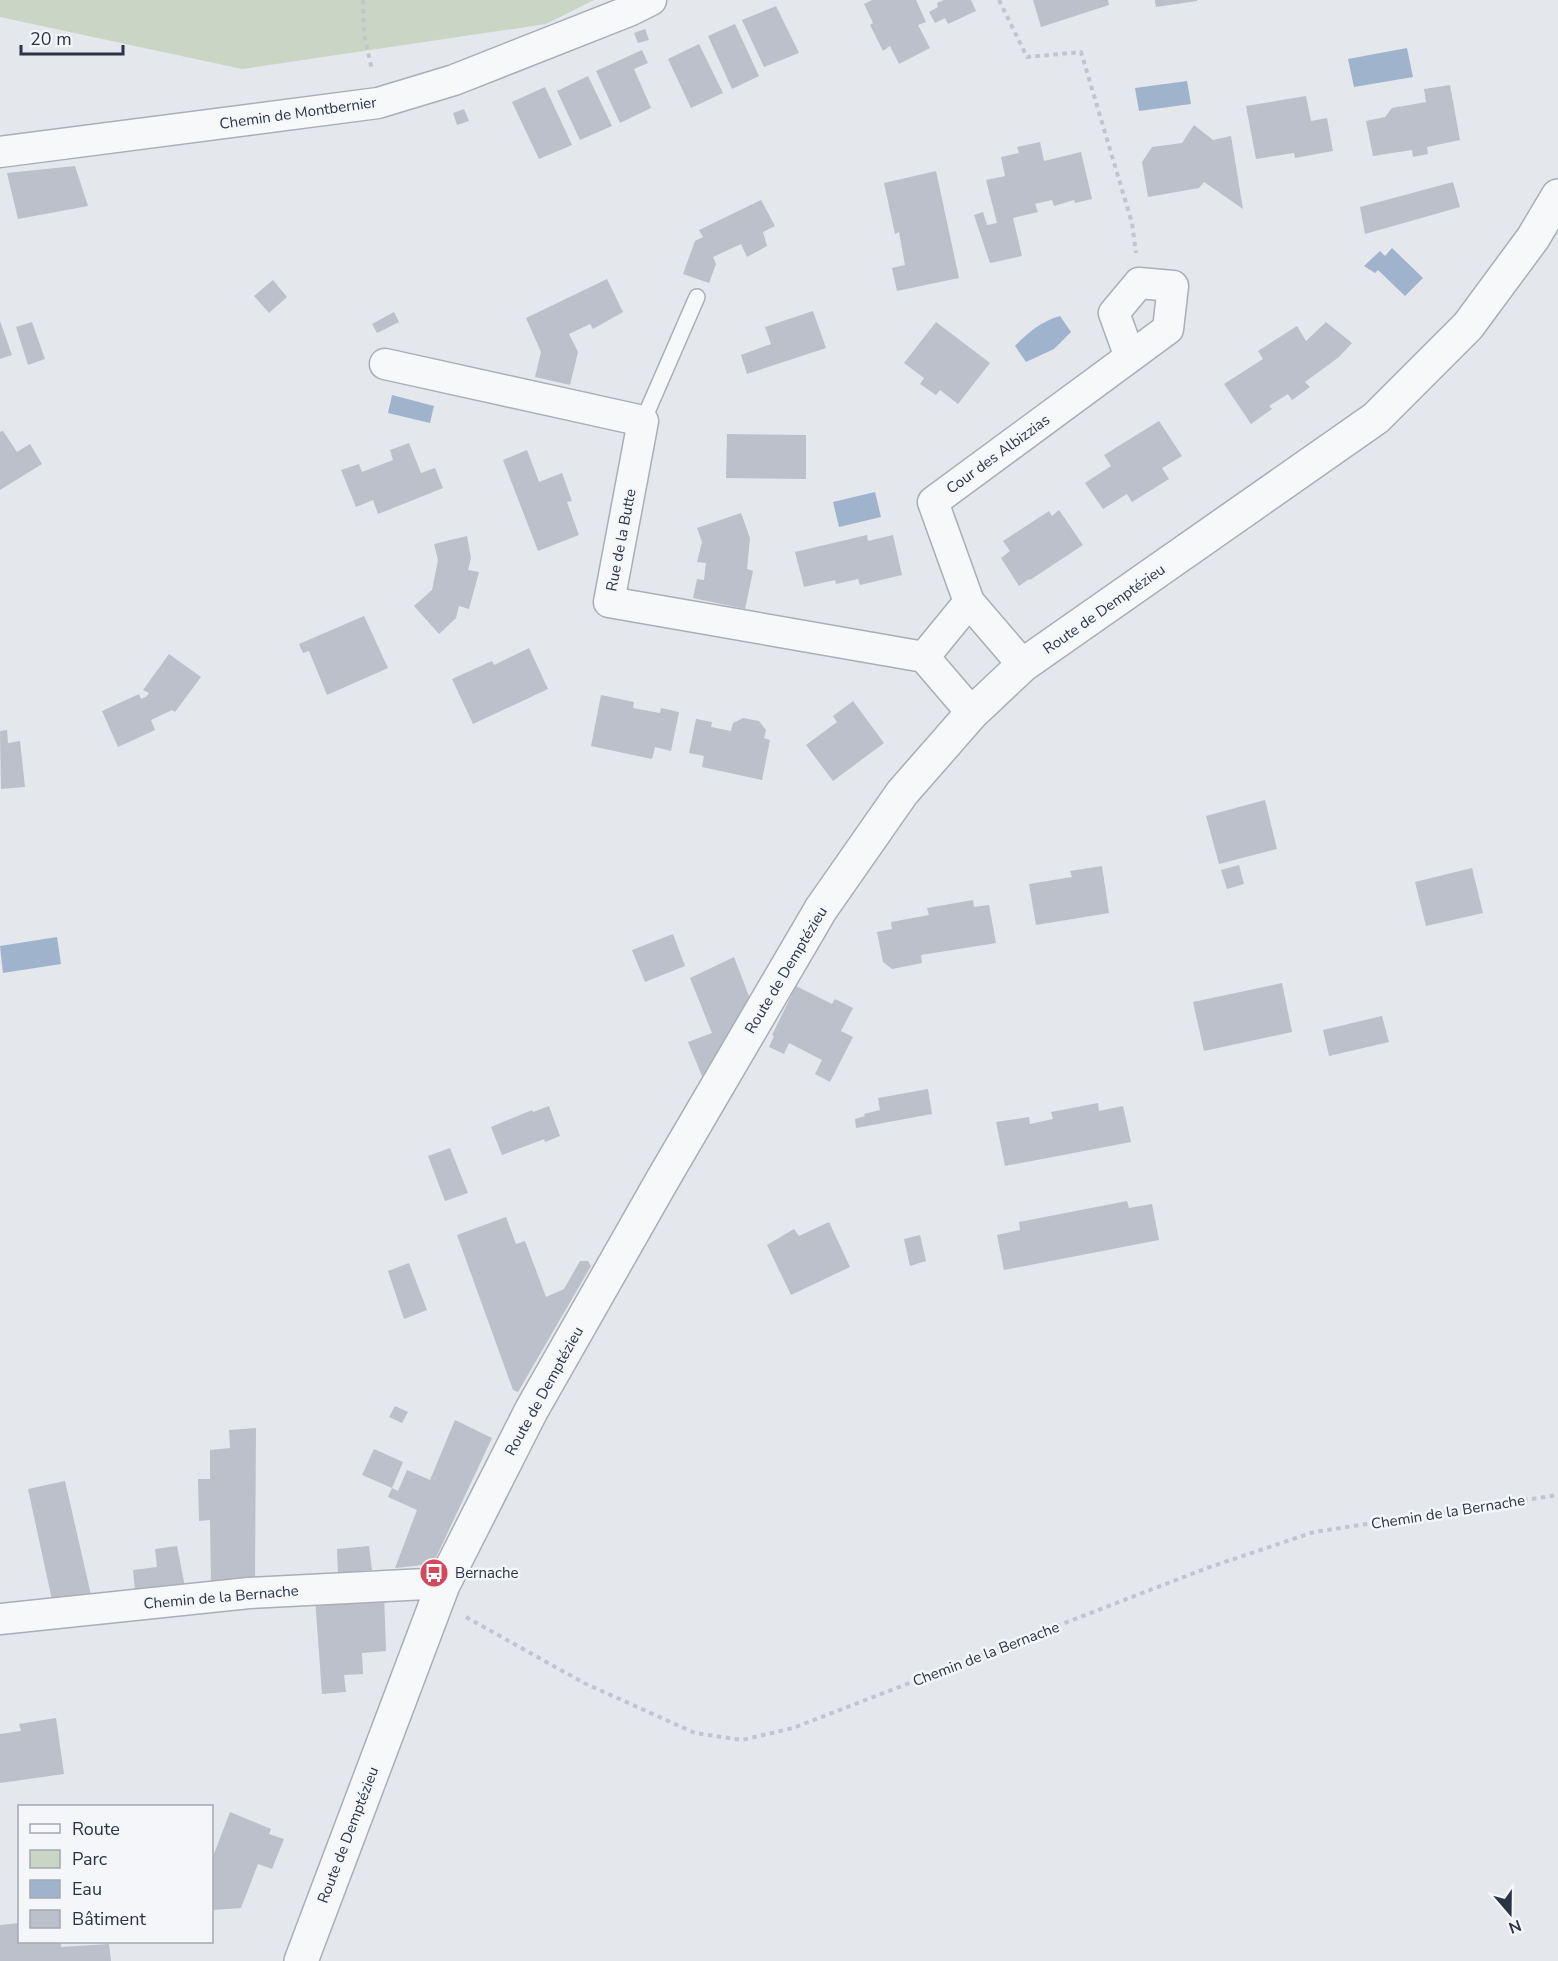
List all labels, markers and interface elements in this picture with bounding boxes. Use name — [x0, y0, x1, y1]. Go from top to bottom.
scale bar — [21, 18, 123, 56]
text: 20 m — [30, 27, 72, 51]
street label: Chemin de Montbernier — [218, 92, 378, 134]
street label: Cour des Albizzias — [942, 410, 1054, 498]
street label: Rue de la Butte — [601, 487, 641, 593]
street label: Route de Demptézieu — [1039, 559, 1169, 659]
street label: Route de Demptézieu — [740, 903, 832, 1037]
street label: Route de Demptézieu — [500, 1323, 588, 1459]
street label: Chemin de la Bernache — [1370, 1490, 1526, 1534]
bus stop icon: Bernache — [418, 1557, 450, 1589]
place label: Bernache — [455, 1563, 518, 1583]
street label: Chemin de la Bernache — [143, 1580, 299, 1614]
street label: Chemin de la Bernache — [910, 1617, 1062, 1691]
street label: Route de Demptézieu — [313, 1764, 383, 1906]
legend — [18, 1805, 213, 1943]
text: Route — [72, 1817, 120, 1841]
text: Parc — [72, 1847, 107, 1871]
text: Eau — [72, 1877, 102, 1901]
north arrow — [1480, 1883, 1540, 1943]
text: Bâtiment — [72, 1907, 146, 1931]
text: N — [1505, 1914, 1524, 1939]

